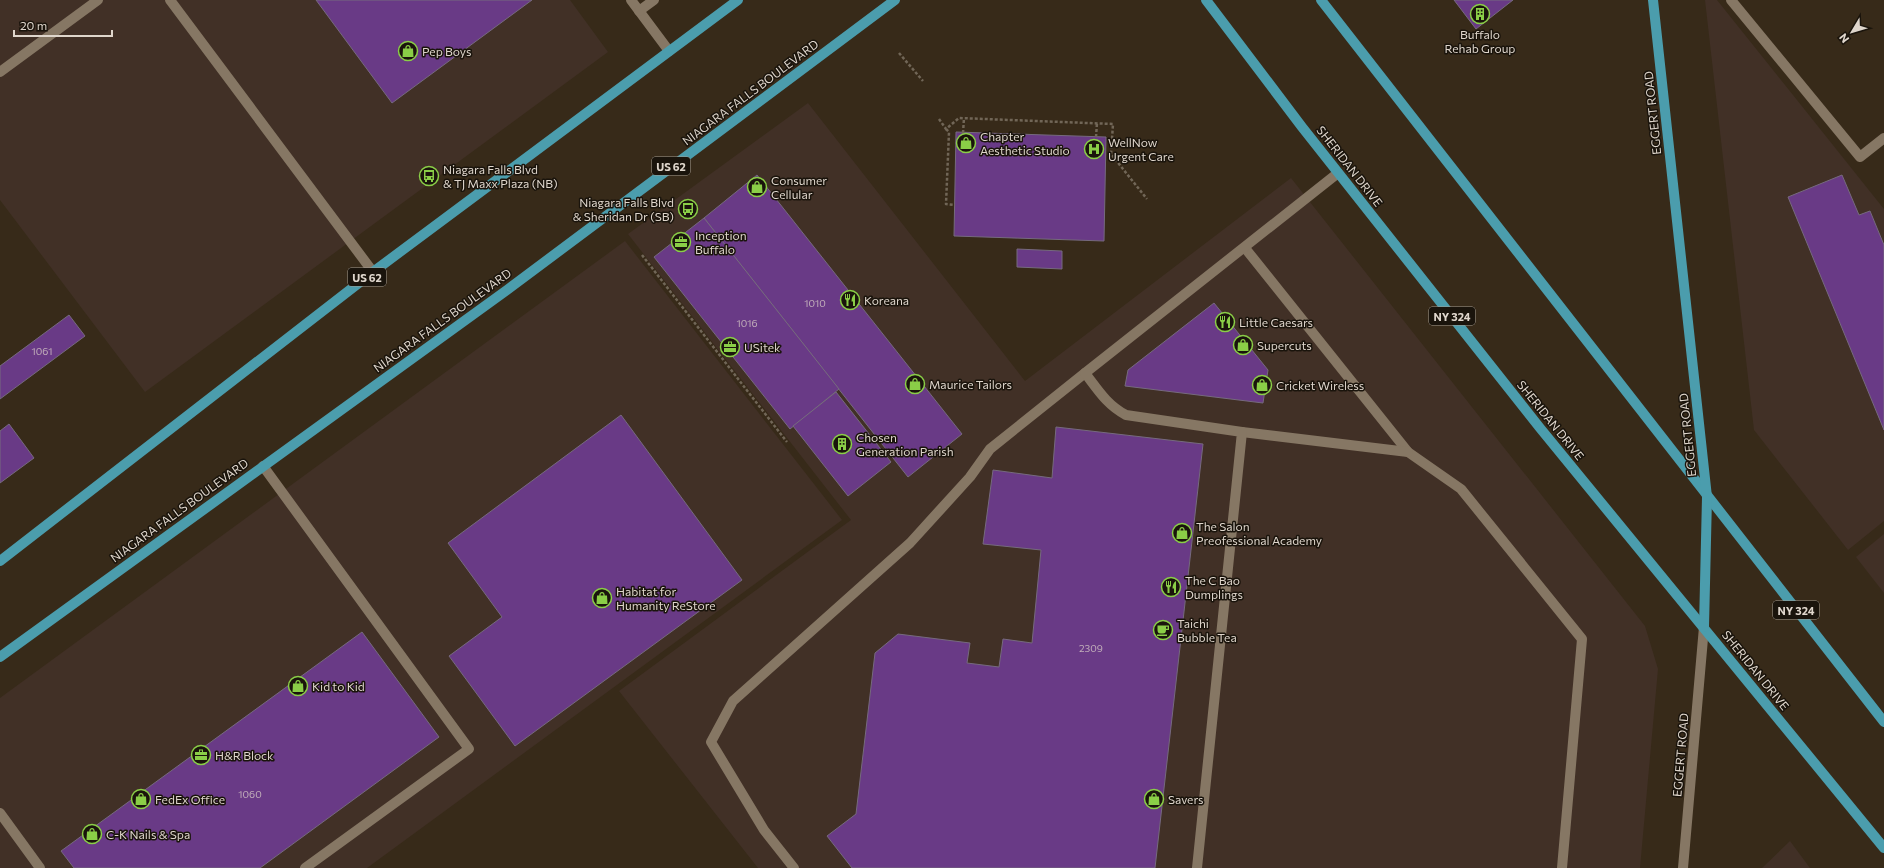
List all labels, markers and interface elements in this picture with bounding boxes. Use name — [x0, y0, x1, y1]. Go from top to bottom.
building icon: Buffalo Rehab Group — [1469, 3, 1491, 25]
scale bar — [14, 12, 112, 38]
north arrow — [1832, 12, 1872, 52]
text: 20 m — [20, 18, 47, 32]
place label: Buffalo Rehab Group — [1445, 27, 1515, 55]
text: N — [1836, 31, 1851, 46]
street label: NIAGARA FALLS BOULEVARD — [679, 36, 821, 148]
shop icon: Pep Boys — [397, 40, 419, 62]
place label: Pep Boys — [422, 44, 471, 58]
street label: EGGERT ROAD — [1641, 70, 1663, 156]
street label: SHERIDAN DRIVE — [1314, 123, 1386, 209]
place label: Chapter Aesthetic Studio — [980, 129, 1070, 157]
shop icon: Chapter Aesthetic Studio — [955, 132, 977, 154]
place label: WellNow Urgent Care — [1108, 135, 1174, 163]
hospital icon: WellNow Urgent Care — [1083, 138, 1105, 160]
road number: US 62 — [652, 157, 690, 175]
place label: Niagara Falls Blvd & TJ Maxx Plaza (NB) — [443, 162, 558, 191]
bus stop icon: Niagara Falls Blvd & TJ Maxx Plaza (NB) — [418, 165, 440, 187]
place label: Consumer Cellular — [771, 173, 827, 201]
shop icon: Consumer Cellular — [746, 176, 768, 198]
place label: Niagara Falls Blvd & Sheridan Dr (SB) — [573, 195, 674, 223]
bus stop icon: Niagara Falls Blvd & Sheridan Dr (SB) — [677, 198, 699, 220]
place label: Inception Buffalo — [695, 228, 747, 256]
office icon: Inception Buffalo — [670, 231, 692, 253]
street label: NIAGARA FALLS BOULEVARD — [370, 265, 514, 375]
road number: US 62 — [348, 268, 386, 286]
restaurant icon: Koreana — [839, 289, 861, 311]
place label: Koreana — [864, 293, 909, 307]
house number: 1010 — [804, 297, 826, 309]
road number: NY 324 — [1429, 307, 1475, 325]
restaurant icon: Little Caesars — [1214, 311, 1236, 333]
place label: Little Caesars — [1239, 315, 1313, 329]
house number: 1016 — [736, 317, 758, 329]
shop icon: Supercuts — [1232, 334, 1254, 356]
office icon: USitek — [719, 336, 741, 358]
place label: Supercuts — [1257, 338, 1312, 352]
place label: USitek — [744, 340, 781, 354]
house number: 1061 — [31, 345, 53, 357]
shop icon: Maurice Tailors — [904, 373, 926, 395]
shop icon: Cricket Wireless — [1251, 374, 1273, 396]
place label: Maurice Tailors — [929, 377, 1012, 391]
street label: SHERIDAN DRIVE — [1515, 377, 1587, 463]
place label: Cricket Wireless — [1276, 378, 1364, 392]
street label: EGGERT ROAD — [1676, 392, 1698, 478]
place label: Chosen Generation Parish — [856, 430, 954, 458]
building icon: Chosen Generation Parish — [831, 433, 853, 455]
street label: NIAGARA FALLS BOULEVARD — [107, 455, 251, 565]
place label: The Salon Preofessional Academy — [1196, 519, 1322, 547]
shop icon: The Salon Preofessional Academy — [1171, 522, 1193, 544]
place label: The C Bao Dumplings — [1185, 573, 1243, 601]
restaurant icon: The C Bao Dumplings — [1160, 576, 1182, 598]
place label: Habitat for Humanity ReStore — [616, 584, 716, 612]
shop icon: Habitat for Humanity ReStore — [591, 587, 613, 609]
road number: NY 324 — [1773, 601, 1819, 619]
place label: Taichi Bubble Tea — [1177, 616, 1237, 644]
cafe icon: Taichi Bubble Tea — [1152, 619, 1174, 641]
street label: SHERIDAN DRIVE — [1720, 627, 1792, 713]
house number: 2309 — [1079, 642, 1103, 654]
shop icon: Kid to Kid — [287, 675, 309, 697]
place label: Kid to Kid — [312, 679, 365, 693]
street label: EGGERT ROAD — [1669, 712, 1691, 797]
office icon: H&R Block — [190, 744, 212, 766]
place label: H&R Block — [215, 748, 274, 762]
shop icon: FedEx Office — [130, 788, 152, 810]
house number: 1060 — [238, 788, 262, 800]
shop icon: Savers — [1143, 788, 1165, 810]
place label: FedEx Office — [155, 792, 225, 806]
place label: Savers — [1168, 792, 1204, 806]
shop icon: C-K Nails & Spa — [81, 823, 103, 845]
place label: C-K Nails & Spa — [106, 827, 190, 841]

